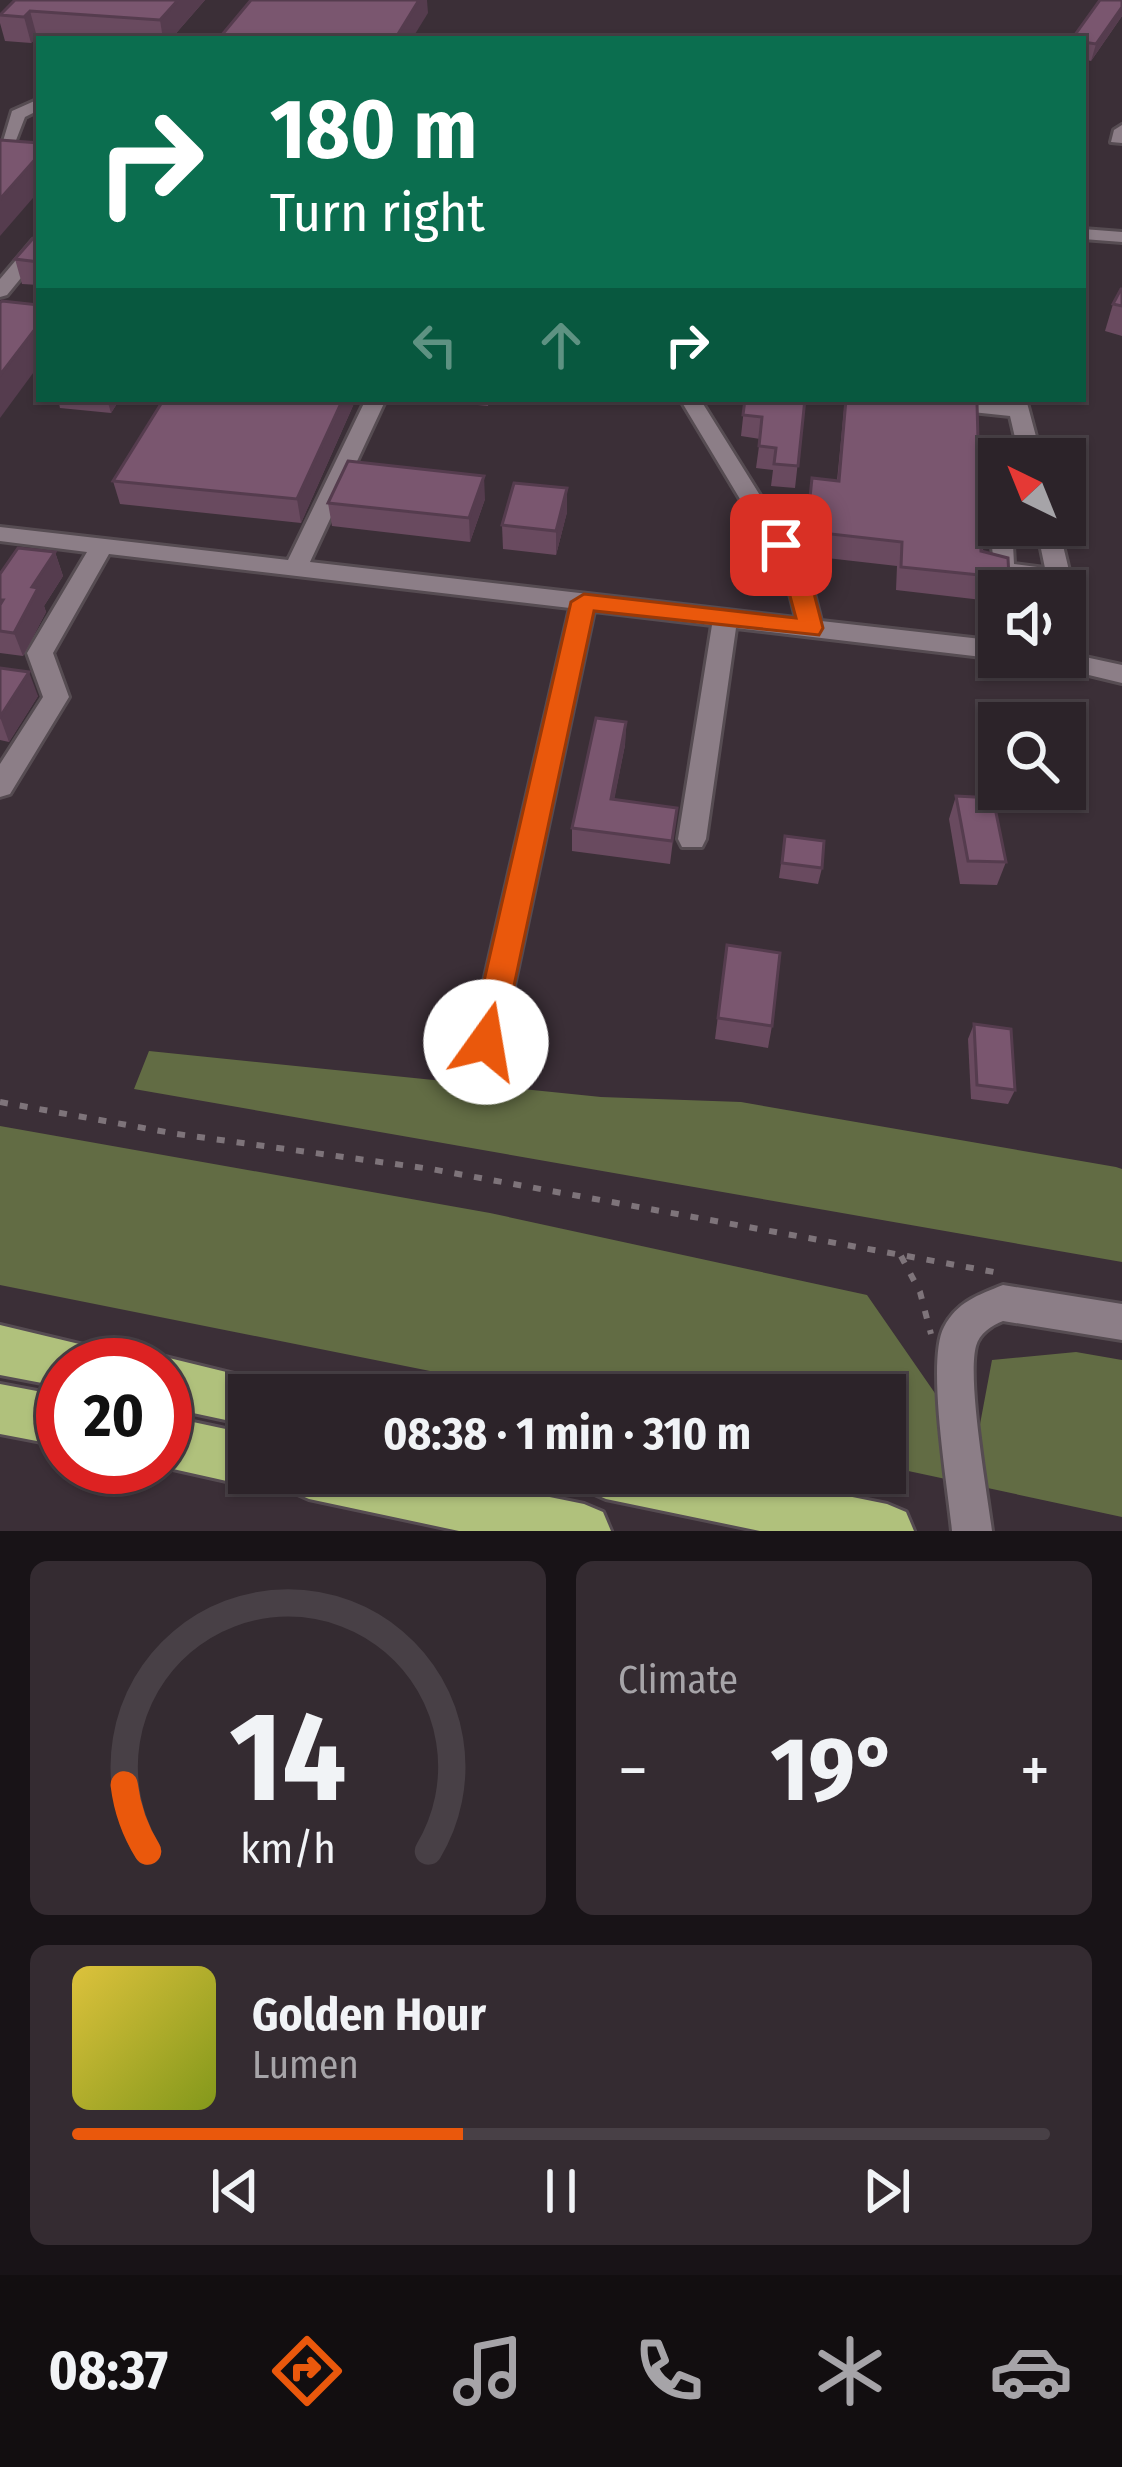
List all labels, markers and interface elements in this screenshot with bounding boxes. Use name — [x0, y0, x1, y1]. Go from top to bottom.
text: 180 m — [270, 79, 477, 180]
icon: right — [72, 84, 228, 240]
text: Turn right — [270, 181, 485, 245]
icon: left — [402, 312, 468, 378]
icon: ahead — [528, 312, 594, 378]
icon: right — [654, 312, 720, 378]
north arrow — [978, 438, 1086, 546]
map controls — [978, 438, 1086, 810]
pin — [730, 494, 832, 596]
icon: arrive — [748, 512, 814, 578]
button: sound — [978, 570, 1086, 678]
button: search — [978, 702, 1086, 810]
position arrow — [423, 979, 549, 1105]
speed limit sign: 20 — [36, 1338, 192, 1494]
text: 08:38 · 1 min · 310 m — [383, 1407, 751, 1461]
text: Climate — [618, 1657, 738, 1703]
text: 14 — [230, 1683, 346, 1833]
text: 19° — [771, 1716, 897, 1824]
text: − — [618, 1731, 648, 1810]
text: + — [1020, 1731, 1050, 1810]
text: km/h — [240, 1823, 336, 1874]
text: Golden Hour — [252, 1988, 486, 2042]
text: Lumen — [252, 2042, 359, 2088]
icon: previous — [202, 2158, 268, 2224]
icon: pause — [528, 2158, 594, 2224]
icon: next — [854, 2158, 920, 2224]
icon: directions — [265, 2329, 349, 2413]
icon: music — [446, 2329, 530, 2413]
icon: phone — [627, 2329, 711, 2413]
icon: climate — [808, 2329, 892, 2413]
icon: car — [989, 2329, 1073, 2413]
text: 08:37 — [49, 2339, 168, 2403]

